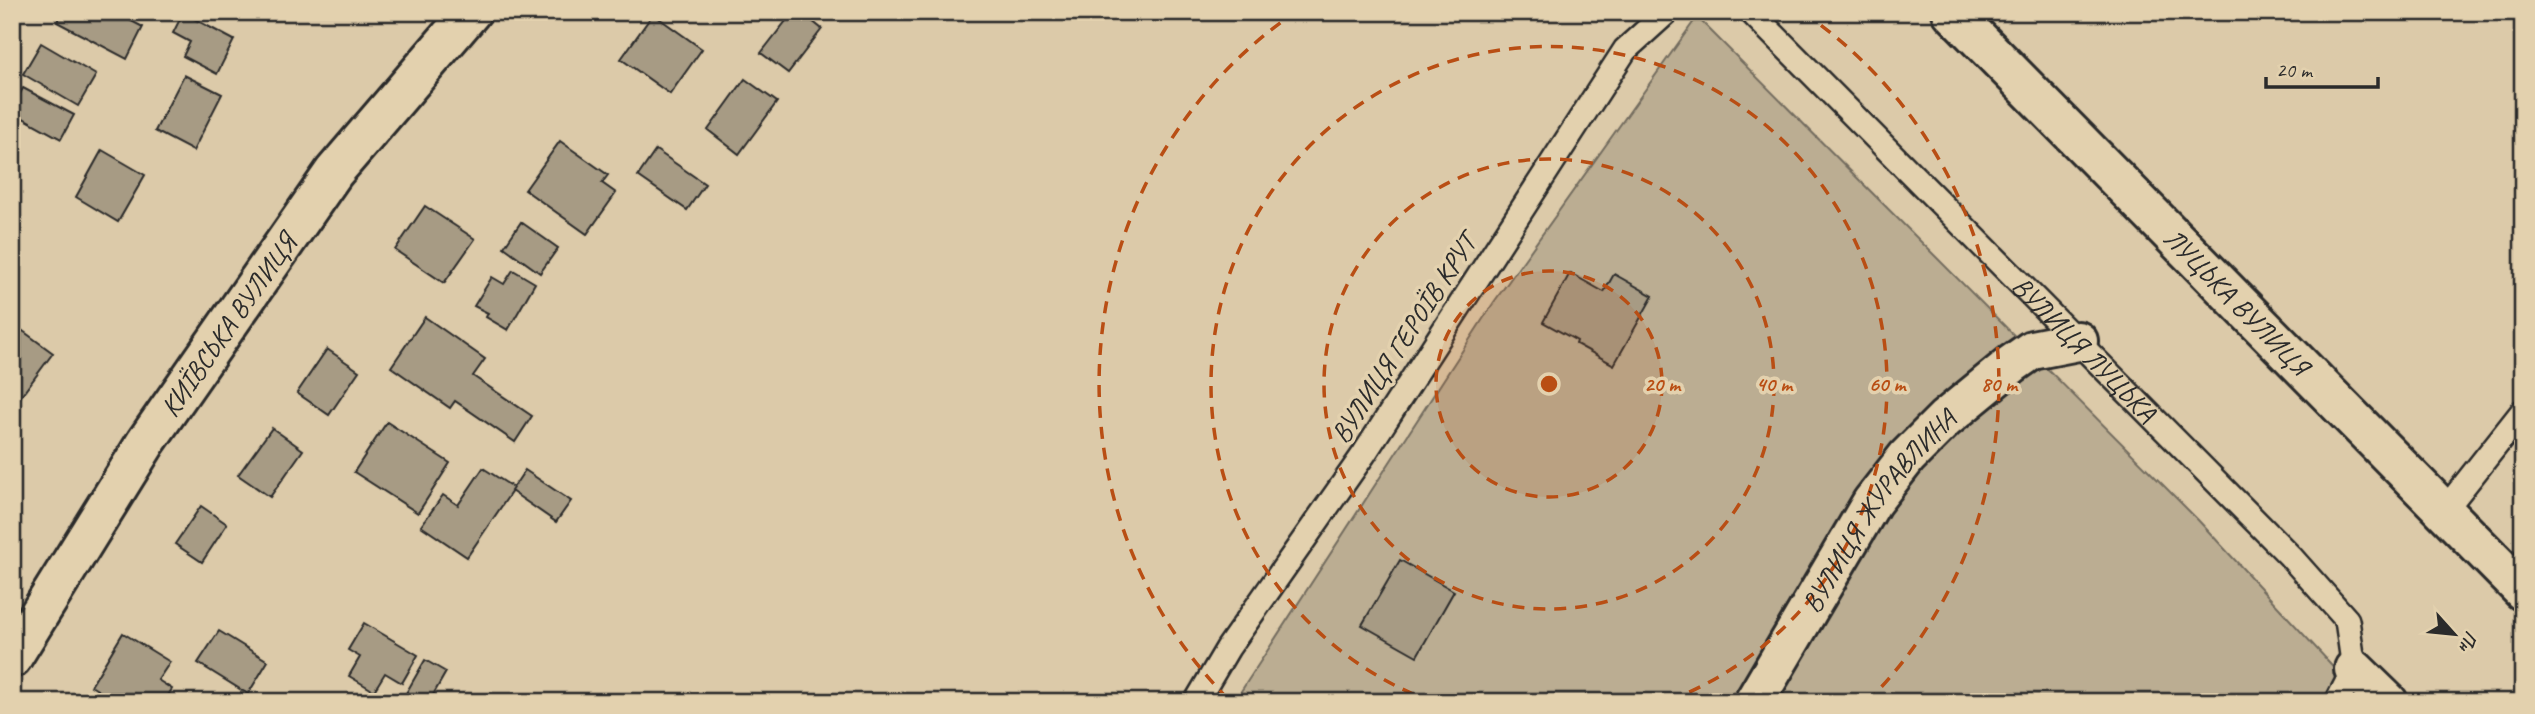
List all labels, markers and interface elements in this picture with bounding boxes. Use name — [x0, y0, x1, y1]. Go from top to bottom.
scale bar — [2266, 46, 2378, 90]
text: 20 m — [2276, 57, 2314, 83]
street label: ЛУЦЬКА ВУЛИЦЯ — [2157, 221, 2319, 385]
street label: ВУЛИЦЯ ГЕРОЇВ КРУТ — [1323, 222, 1487, 449]
street label: КИЇВСЬКА ВУЛИЦЯ — [152, 223, 306, 423]
street label: ВУЛИЦЯ ЛУЦЬКА — [2004, 269, 2165, 430]
text: 20 m — [1644, 371, 1682, 397]
text: 40 m — [1756, 371, 1794, 397]
text: 60 m — [1869, 371, 1907, 397]
text: 80 m — [1981, 371, 2019, 397]
centre of rings — [1537, 372, 1561, 396]
street label: ВУЛИЦЯ ЖУРАВЛИНА — [1794, 400, 1964, 619]
north arrow — [2420, 598, 2490, 668]
text: Пн — [2452, 627, 2483, 657]

